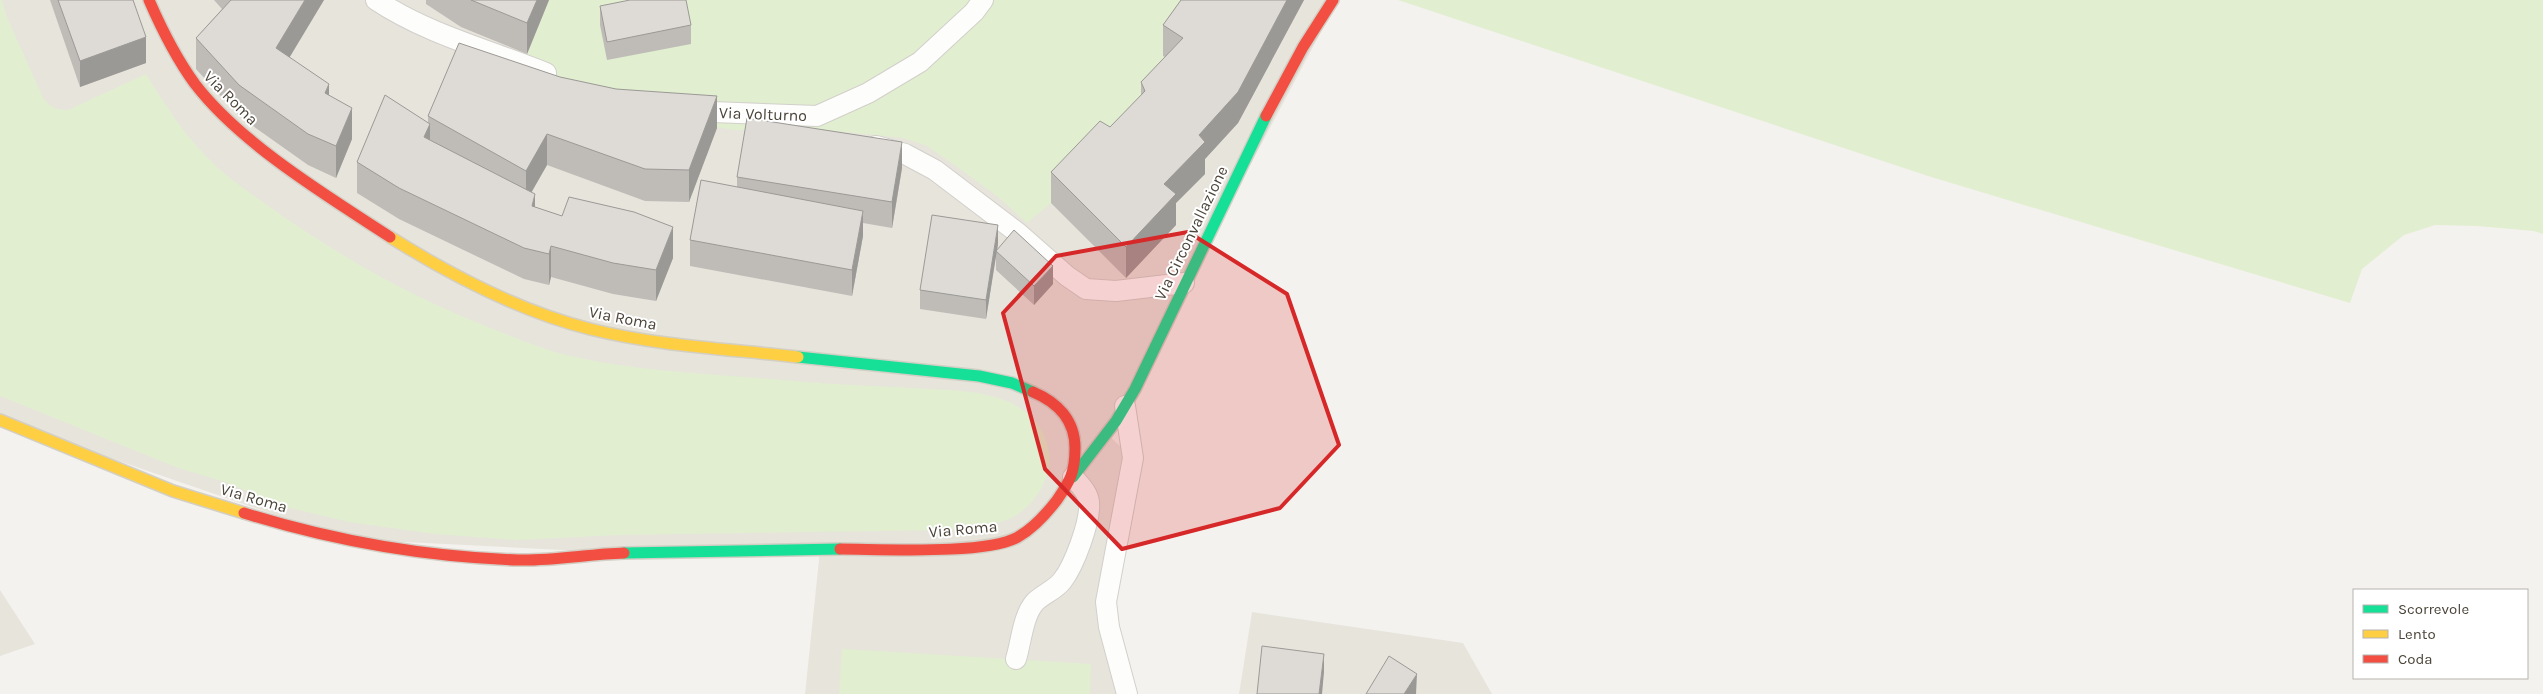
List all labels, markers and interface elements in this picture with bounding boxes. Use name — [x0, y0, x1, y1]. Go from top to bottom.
street label: Via Roma — [200, 67, 262, 129]
street label: Via Volturno — [719, 103, 807, 125]
street label: Via Circonvallazione — [1150, 163, 1232, 303]
street label: Via Roma — [587, 302, 659, 334]
street label: Via Roma — [218, 479, 290, 517]
street label: Via Roma — [928, 517, 998, 541]
legend — [2353, 589, 2528, 679]
text: Scorrevole — [2398, 600, 2469, 618]
text: Lento — [2398, 625, 2436, 643]
text: Coda — [2398, 650, 2433, 668]

